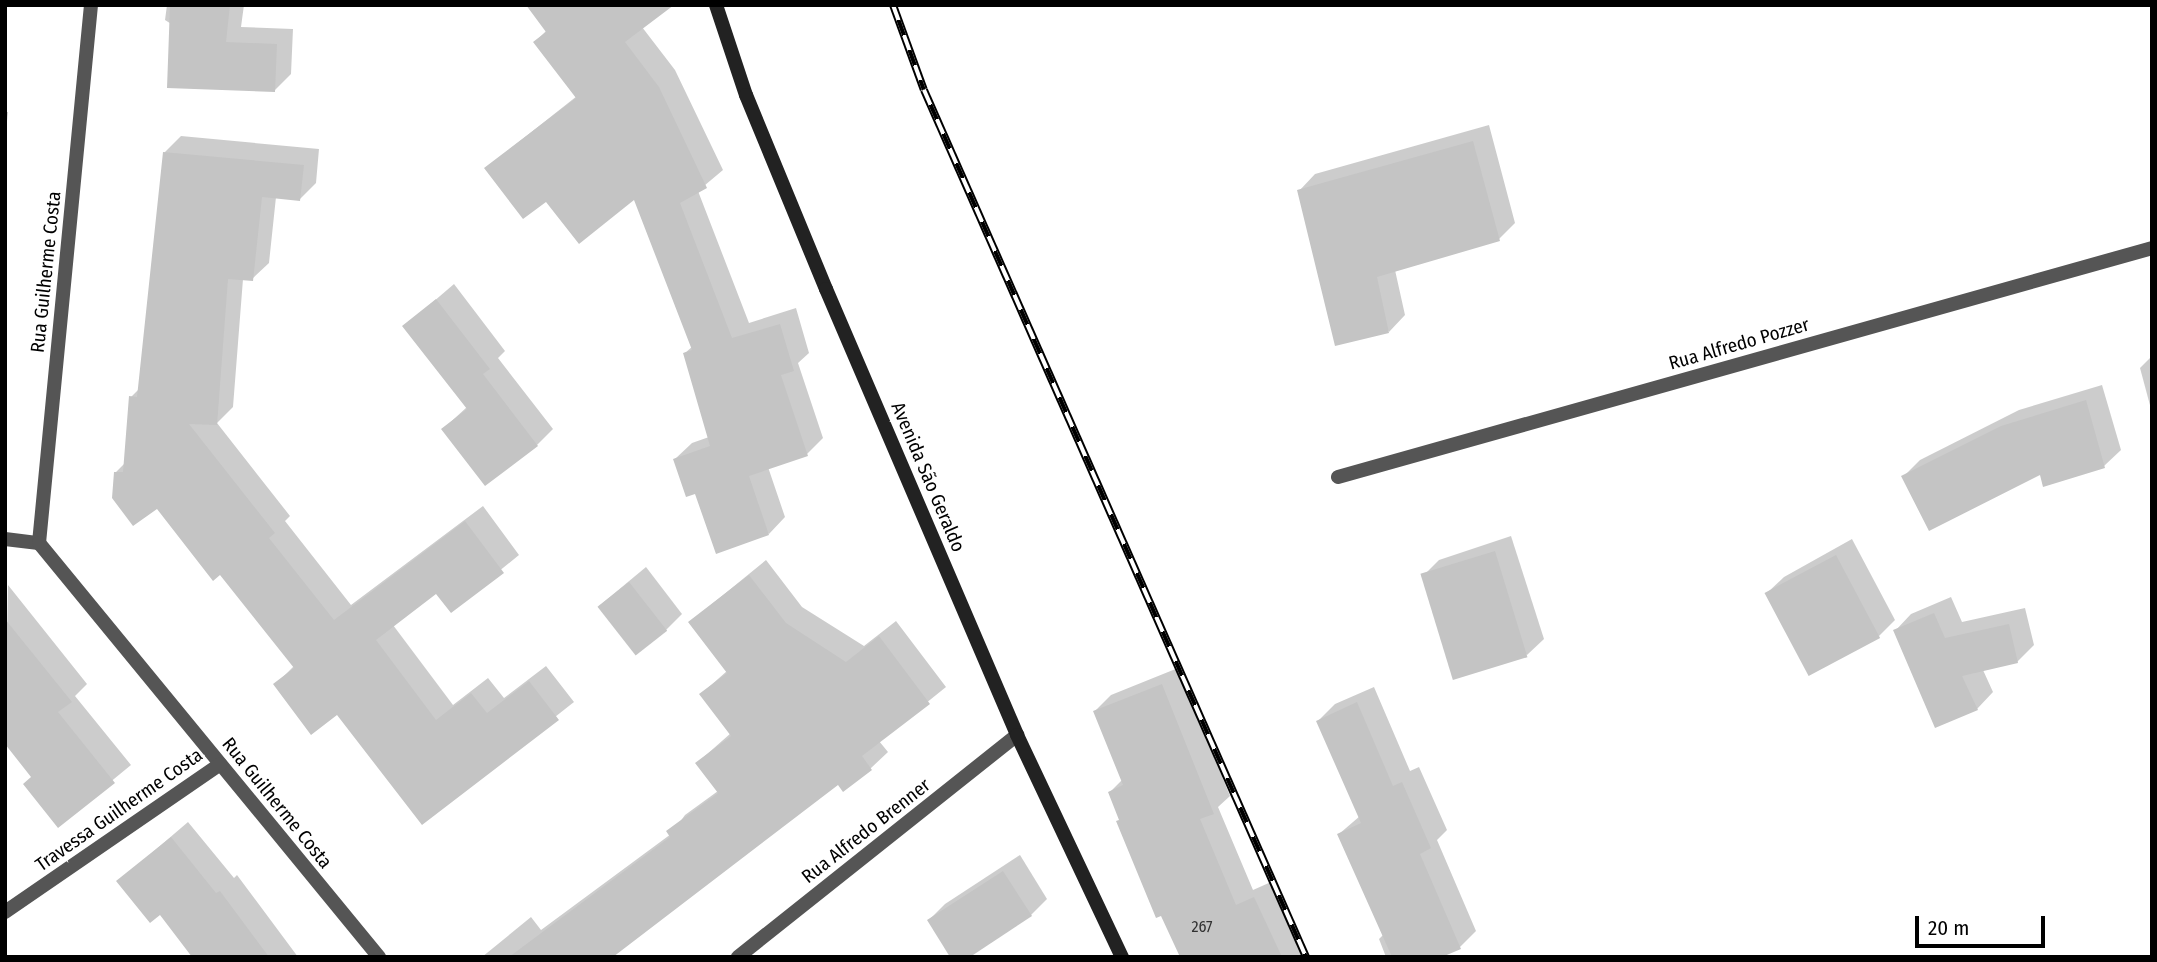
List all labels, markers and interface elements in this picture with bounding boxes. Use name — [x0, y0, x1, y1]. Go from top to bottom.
street label: Rua Guilherme Costa — [26, 190, 66, 354]
street label: Rua Alfredo Pozzer — [1666, 313, 1812, 375]
street label: Avenida São Geraldo — [886, 399, 970, 555]
street label: Rua Guilherme Costa — [217, 733, 337, 873]
street label: Travessa Guilherme Costa — [31, 744, 207, 876]
street label: Rua Alfredo Brenner — [797, 774, 935, 888]
scale bar — [1919, 902, 2048, 946]
text: 20 m — [1928, 915, 1969, 941]
house number: 267 — [1191, 917, 1213, 937]

